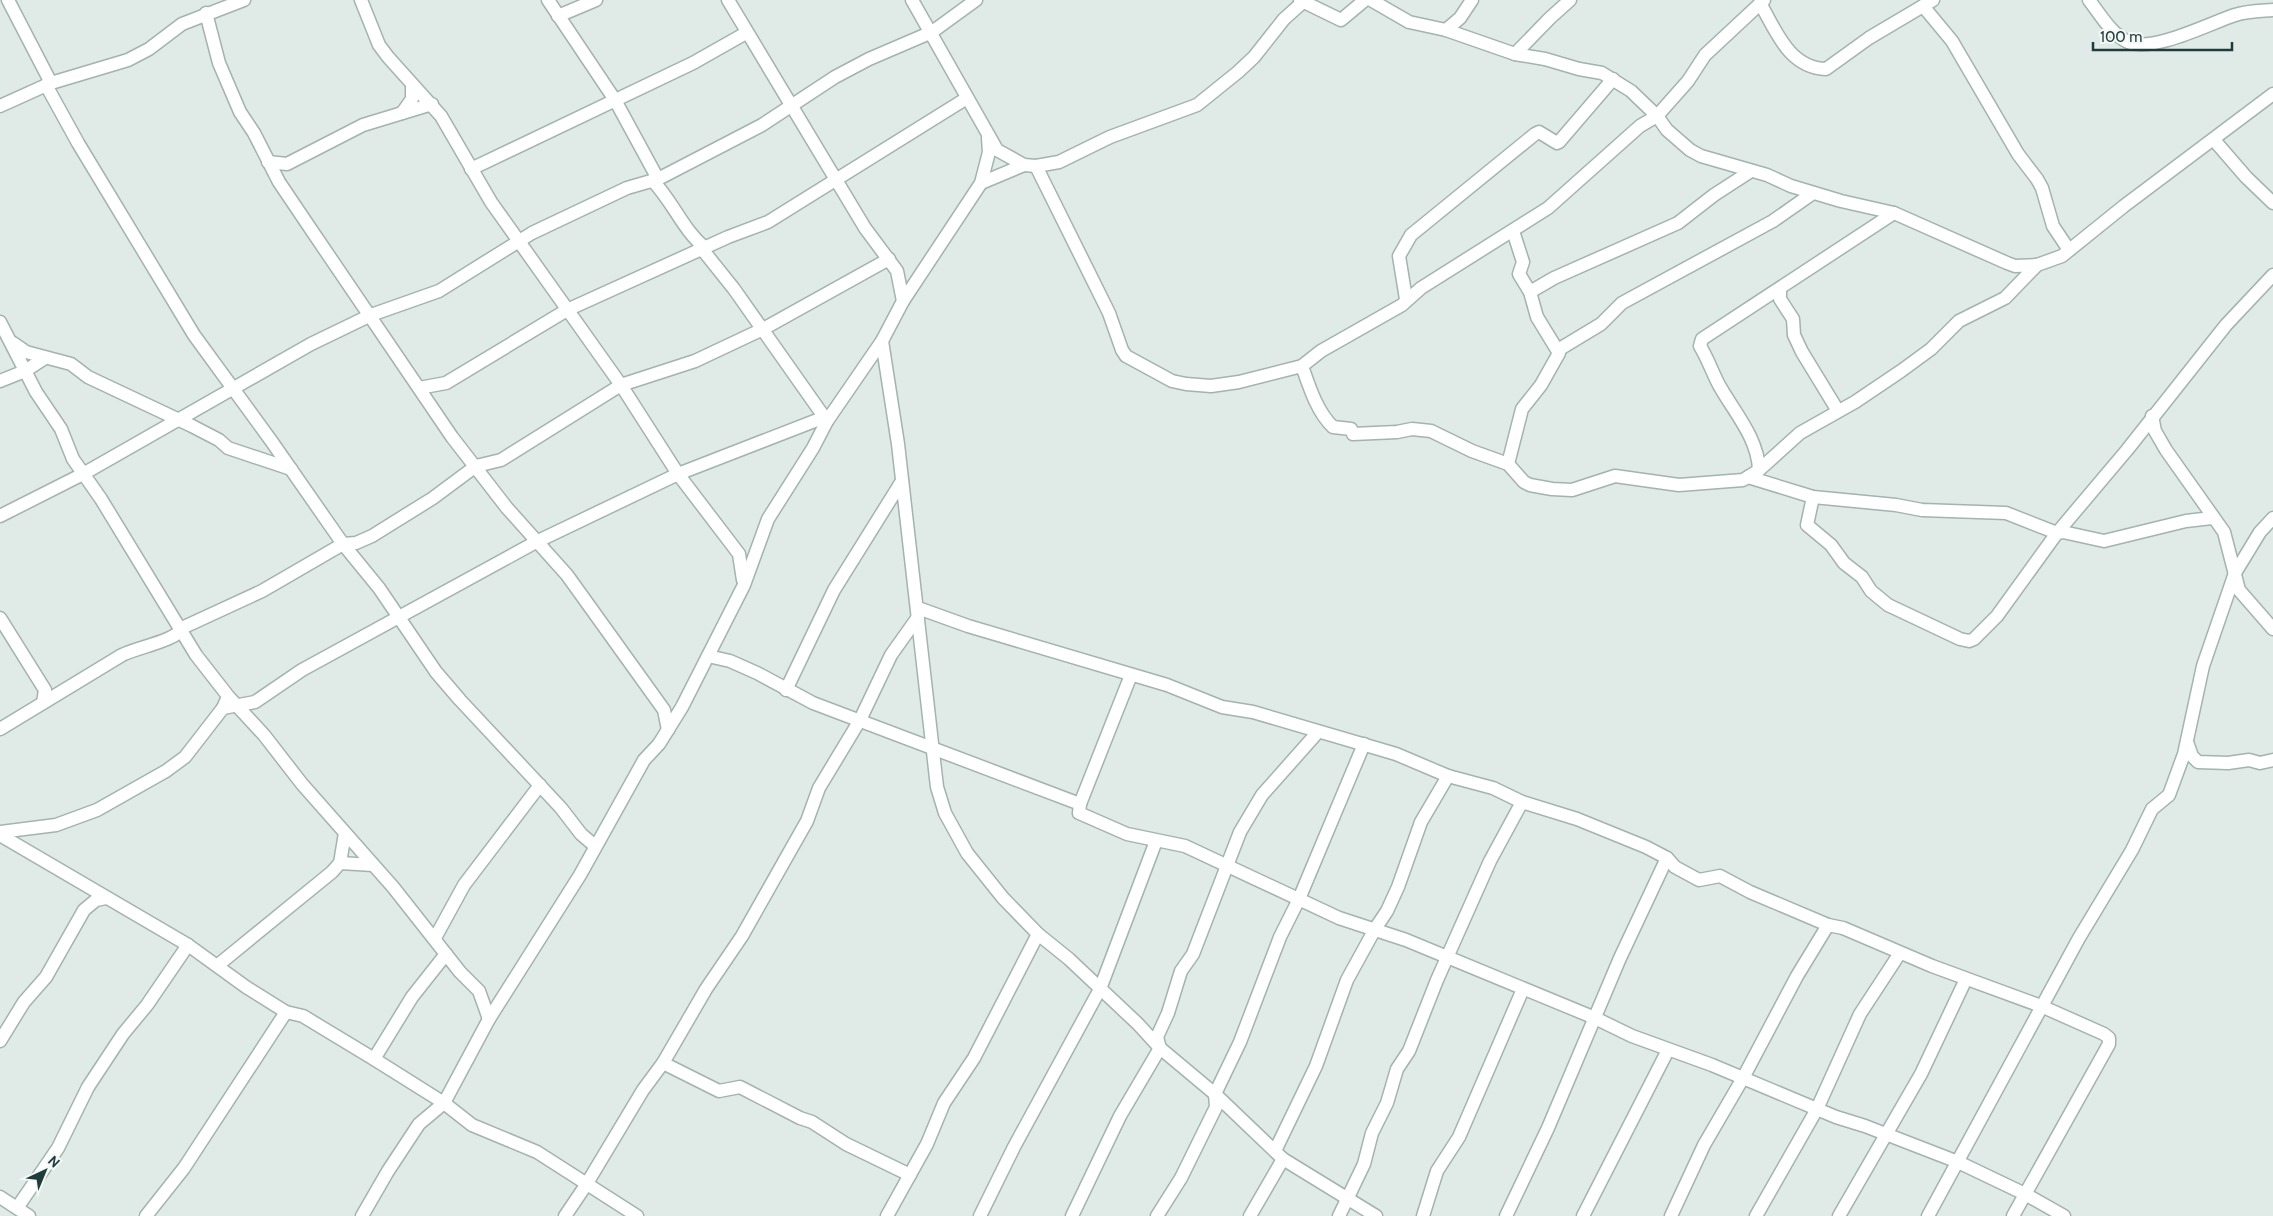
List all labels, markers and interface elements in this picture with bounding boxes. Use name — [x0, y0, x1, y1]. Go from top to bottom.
scale bar — [2093, 20, 2232, 52]
text: 100 m — [2100, 28, 2142, 46]
north arrow — [20, 1146, 70, 1196]
text: N — [44, 1152, 64, 1172]

